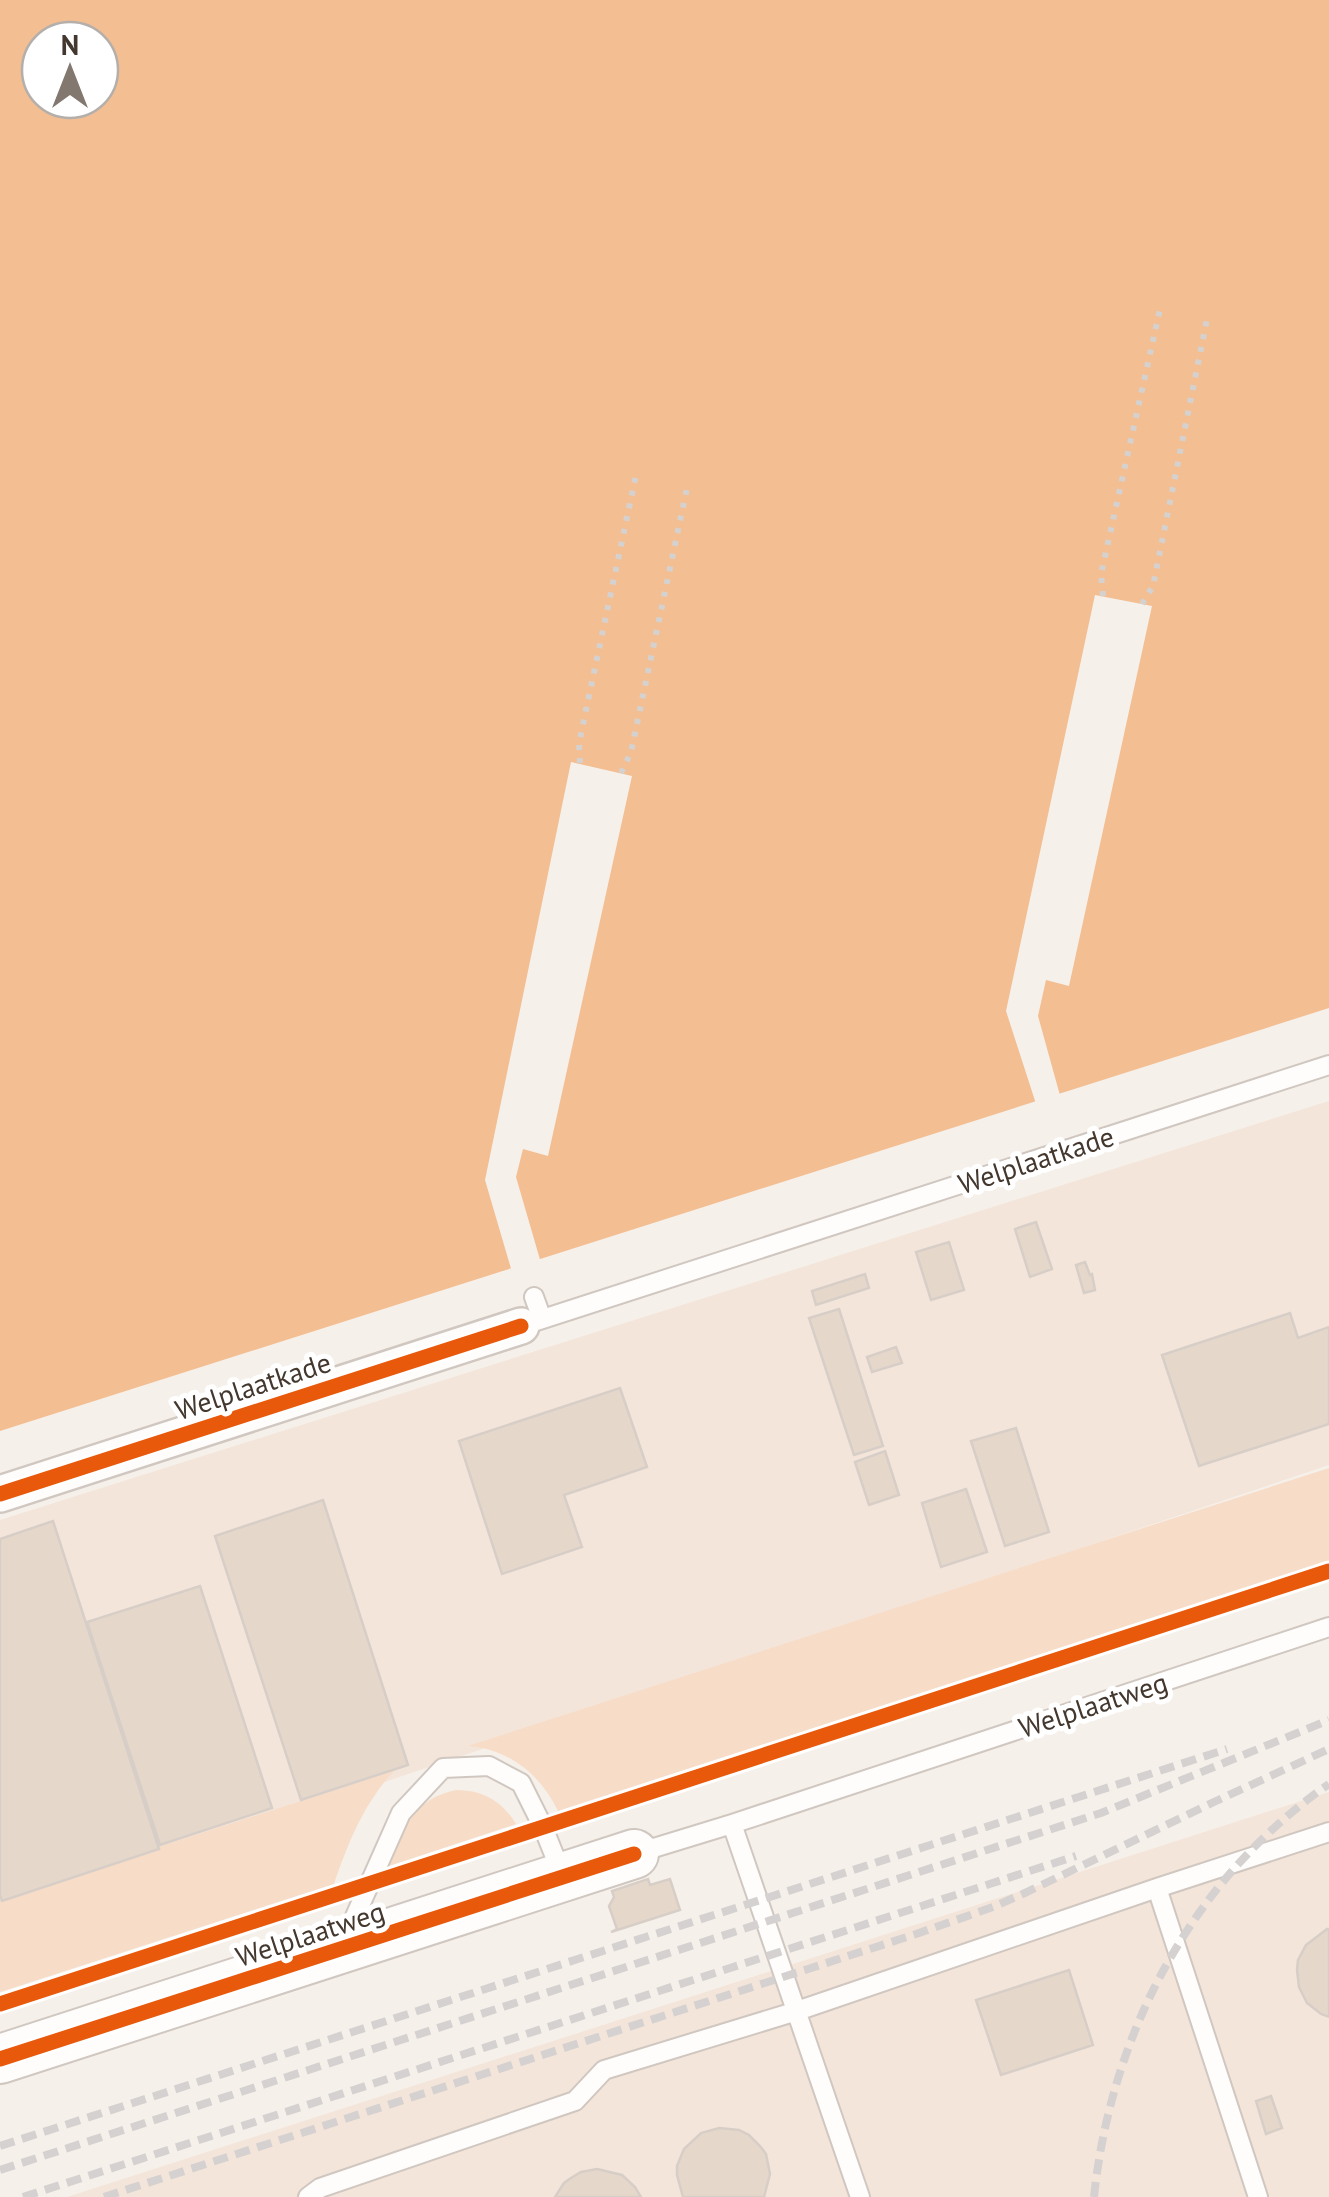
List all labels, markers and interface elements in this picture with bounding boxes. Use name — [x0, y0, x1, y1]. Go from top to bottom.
north arrow — [20, 20, 120, 120]
text: N — [61, 26, 79, 63]
street label: Welplaatkade — [953, 1117, 1118, 1202]
street label: Welplaatkade — [170, 1343, 335, 1428]
street label: Welplaatweg — [1014, 1663, 1172, 1746]
street label: Welplaatweg — [231, 1892, 389, 1975]

